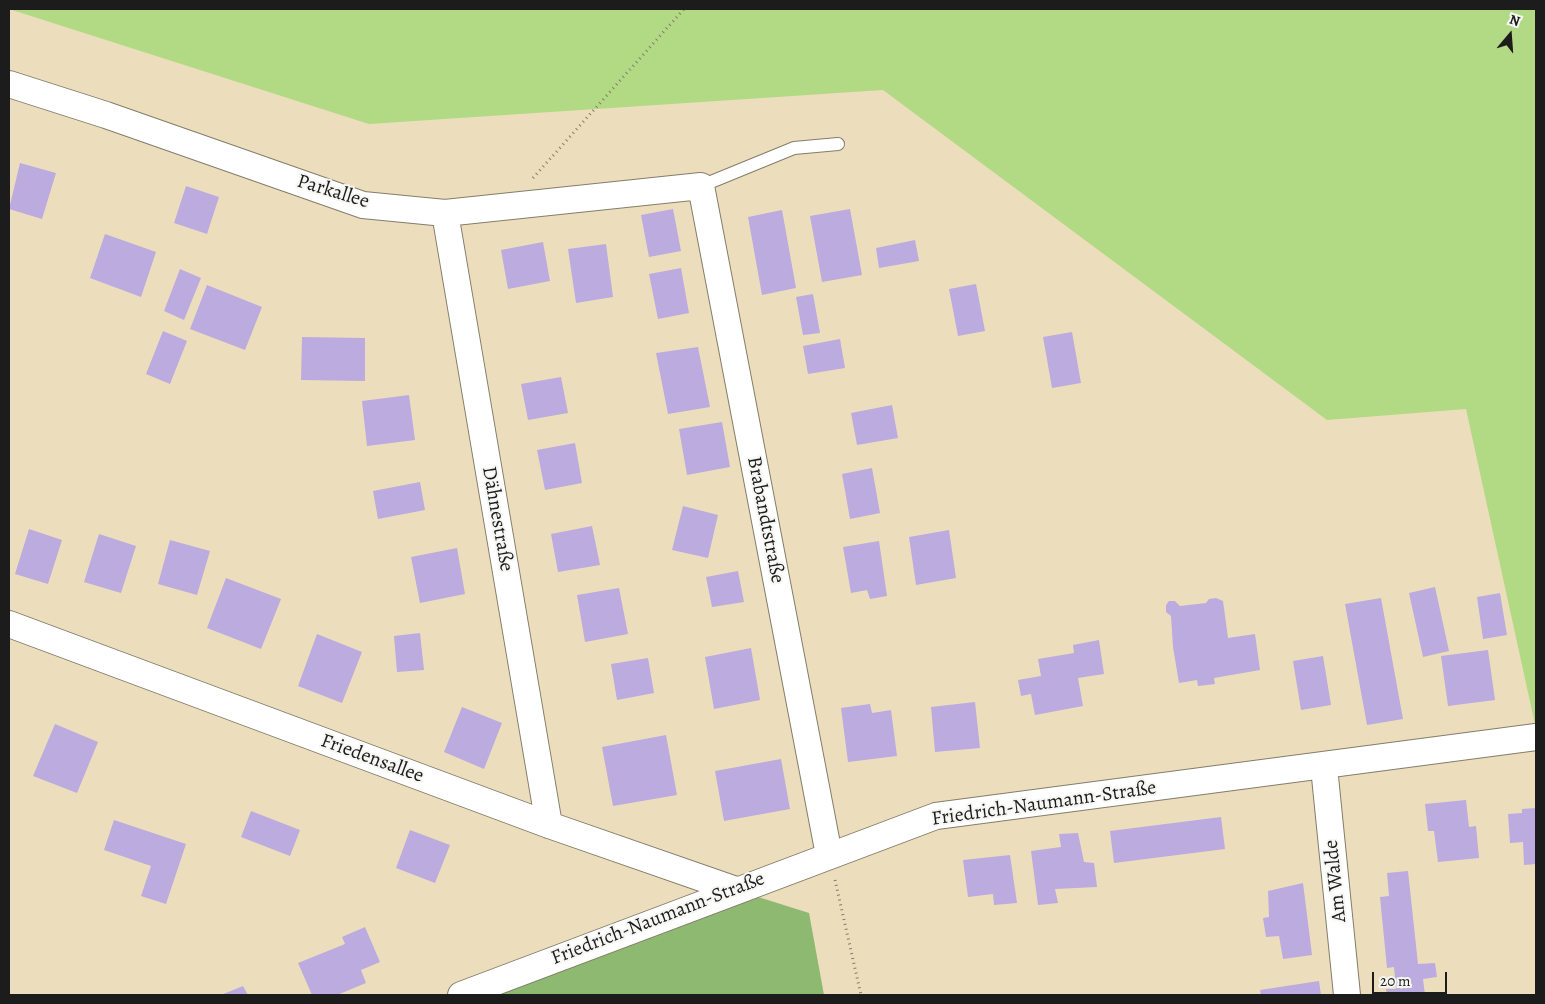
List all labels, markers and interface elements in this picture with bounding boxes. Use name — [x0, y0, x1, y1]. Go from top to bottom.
north arrow — [1485, 10, 1535, 60]
text: N — [1507, 10, 1523, 31]
street label: Parkallee — [294, 170, 372, 214]
street label: Brabandtstraße — [741, 455, 789, 585]
street label: Dähnestraße — [476, 465, 518, 573]
street label: Friedensallee — [317, 729, 427, 789]
street label: Friedrich-Naumann-Straße — [930, 776, 1158, 832]
street label: Am Walde — [1320, 839, 1352, 923]
street label: Friedrich-Naumann-Straße — [548, 867, 768, 971]
scale bar — [1375, 962, 1450, 994]
text: 20 m — [1380, 971, 1411, 991]

